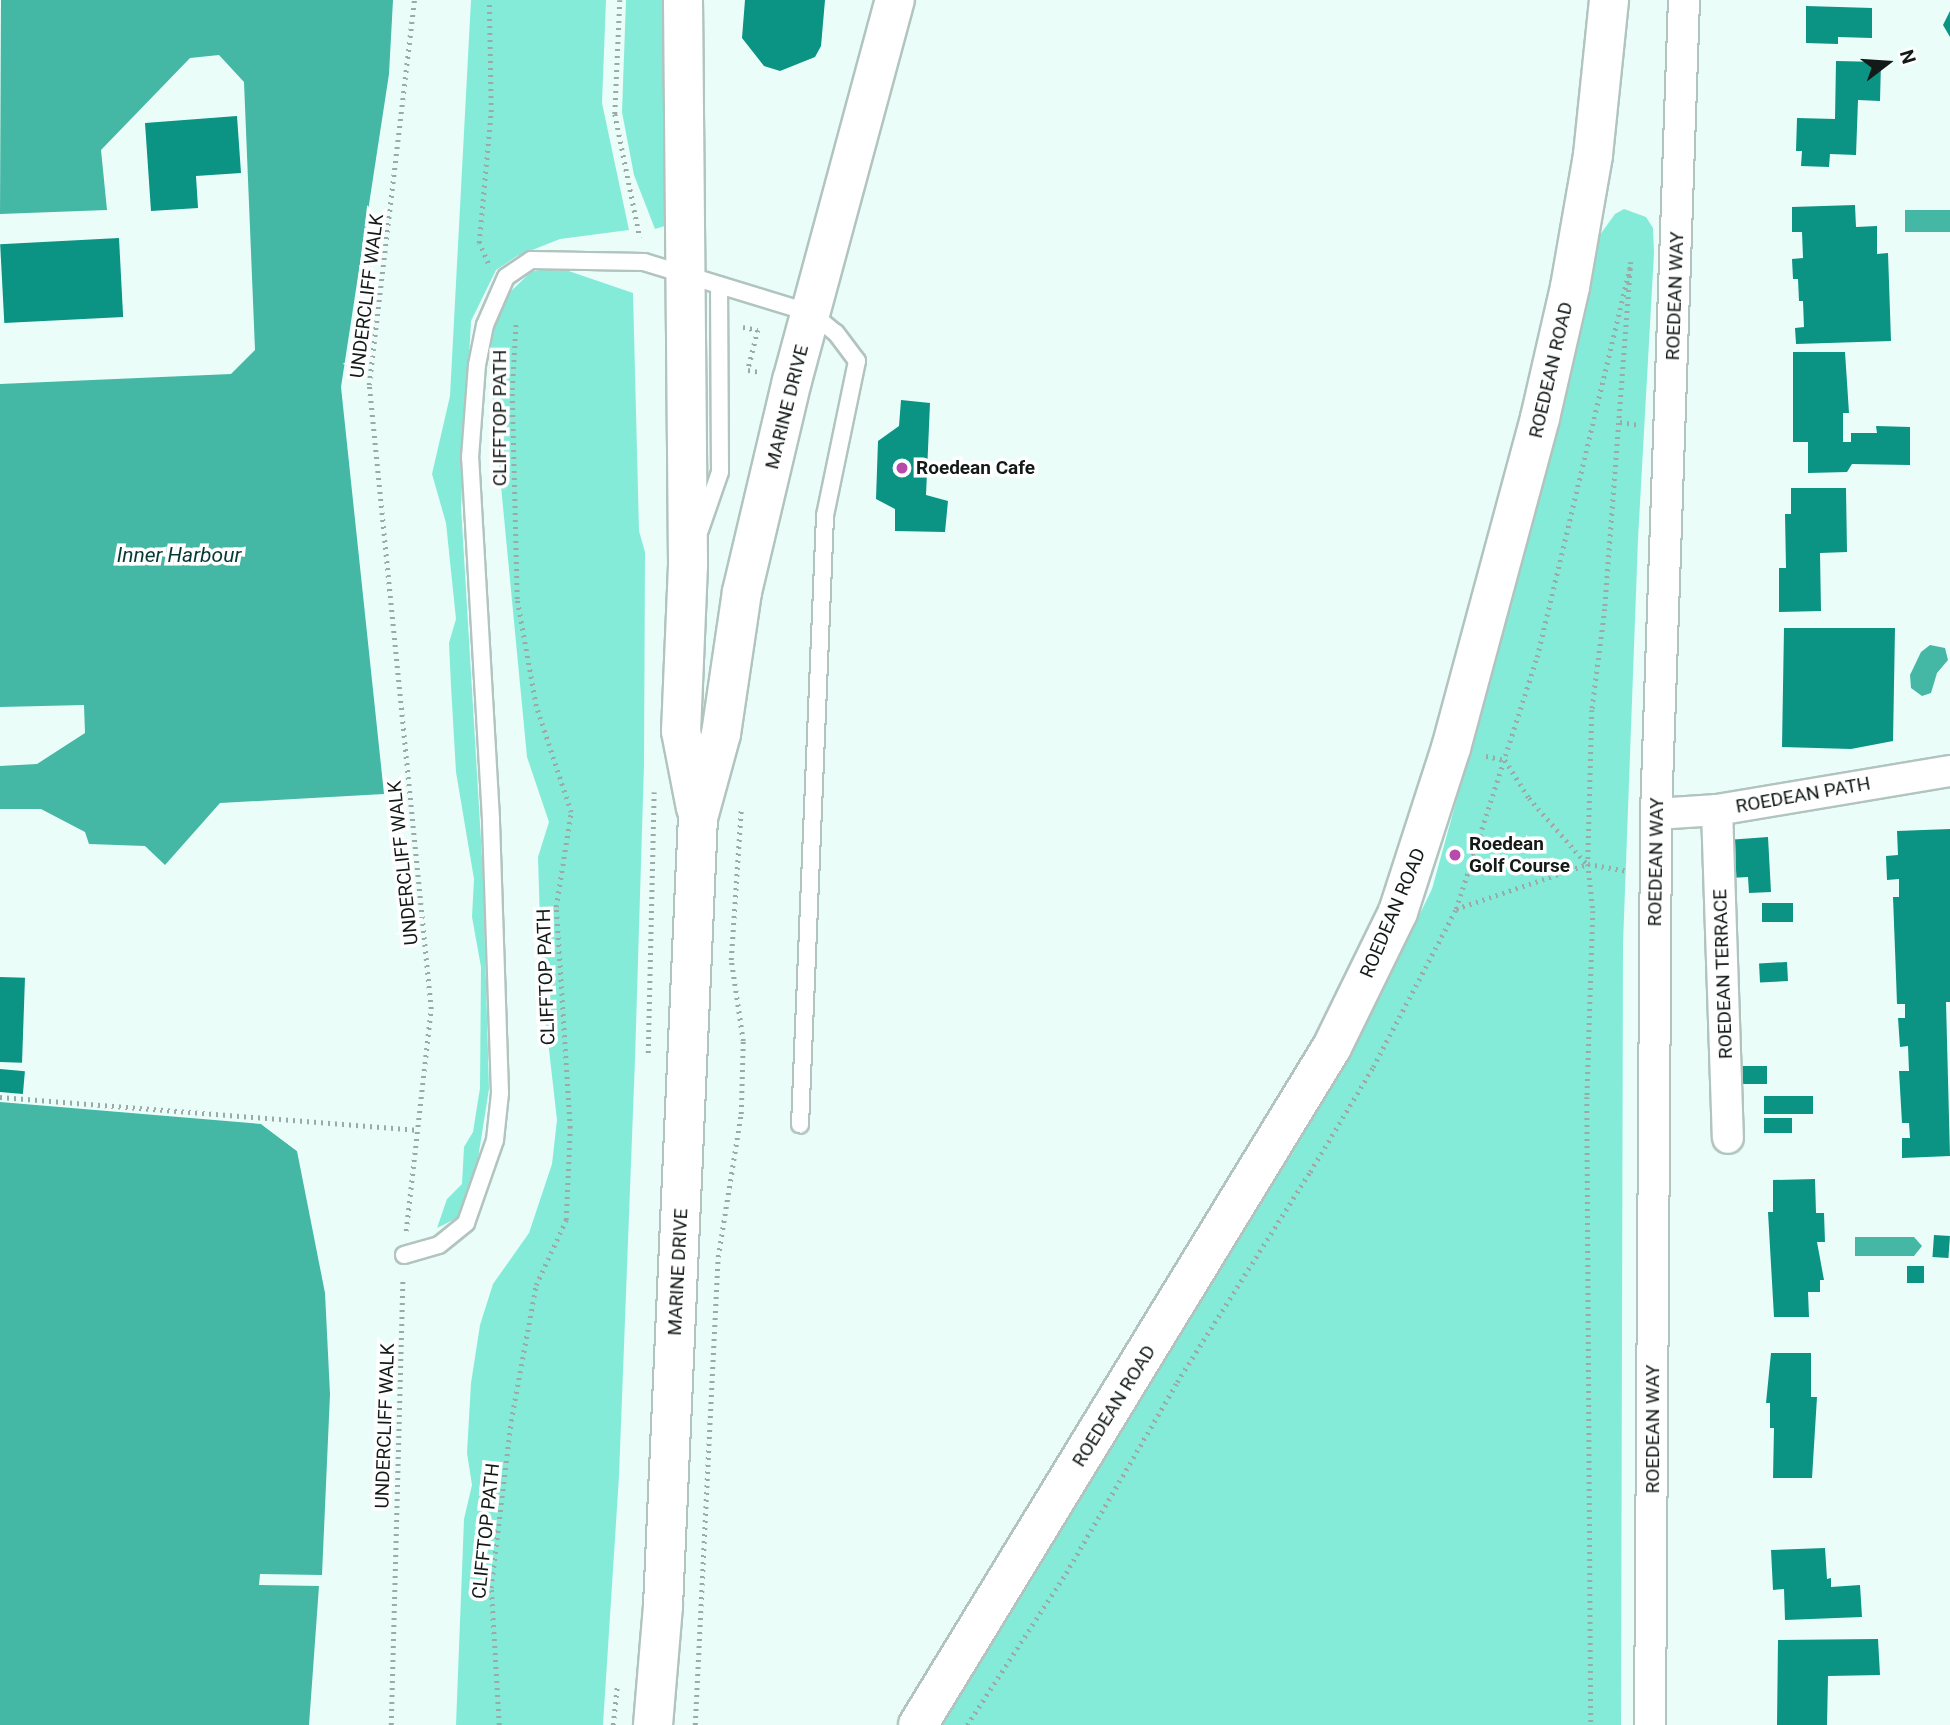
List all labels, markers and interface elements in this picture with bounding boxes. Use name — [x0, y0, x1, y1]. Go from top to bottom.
north arrow — [1852, 28, 1922, 98]
text: N — [1895, 47, 1921, 66]
street label: UNDERCLIFF WALK — [346, 213, 388, 379]
street label: ROEDEAN WAY — [1661, 231, 1689, 361]
street label: ROEDEAN ROAD — [1524, 300, 1578, 440]
street label: MARINE DRIVE — [761, 342, 813, 472]
street label: CLIFFTOP PATH — [489, 350, 511, 486]
place label: Roedean Cafe — [916, 457, 1035, 479]
marker: Roedean Cafe — [894, 460, 910, 476]
water label: Inner Harbour — [117, 542, 241, 568]
street label: ROEDEAN PATH — [1734, 772, 1872, 818]
street label: UNDERCLIFF WALK — [383, 780, 423, 946]
street label: ROEDEAN WAY — [1643, 797, 1669, 927]
place label: Roedean Golf Course — [1469, 833, 1570, 877]
street label: ROEDEAN ROAD — [1355, 845, 1431, 981]
marker: Roedean Golf Course — [1447, 847, 1463, 863]
street label: ROEDEAN TERRACE — [1709, 888, 1737, 1060]
street label: CLIFFTOP PATH — [532, 908, 560, 1046]
street label: MARINE DRIVE — [663, 1208, 693, 1336]
street label: ROEDEAN ROAD — [1068, 1341, 1160, 1471]
street label: UNDERCLIFF WALK — [371, 1343, 399, 1509]
street label: ROEDEAN WAY — [1642, 1365, 1664, 1493]
street label: CLIFFTOP PATH — [468, 1462, 504, 1600]

